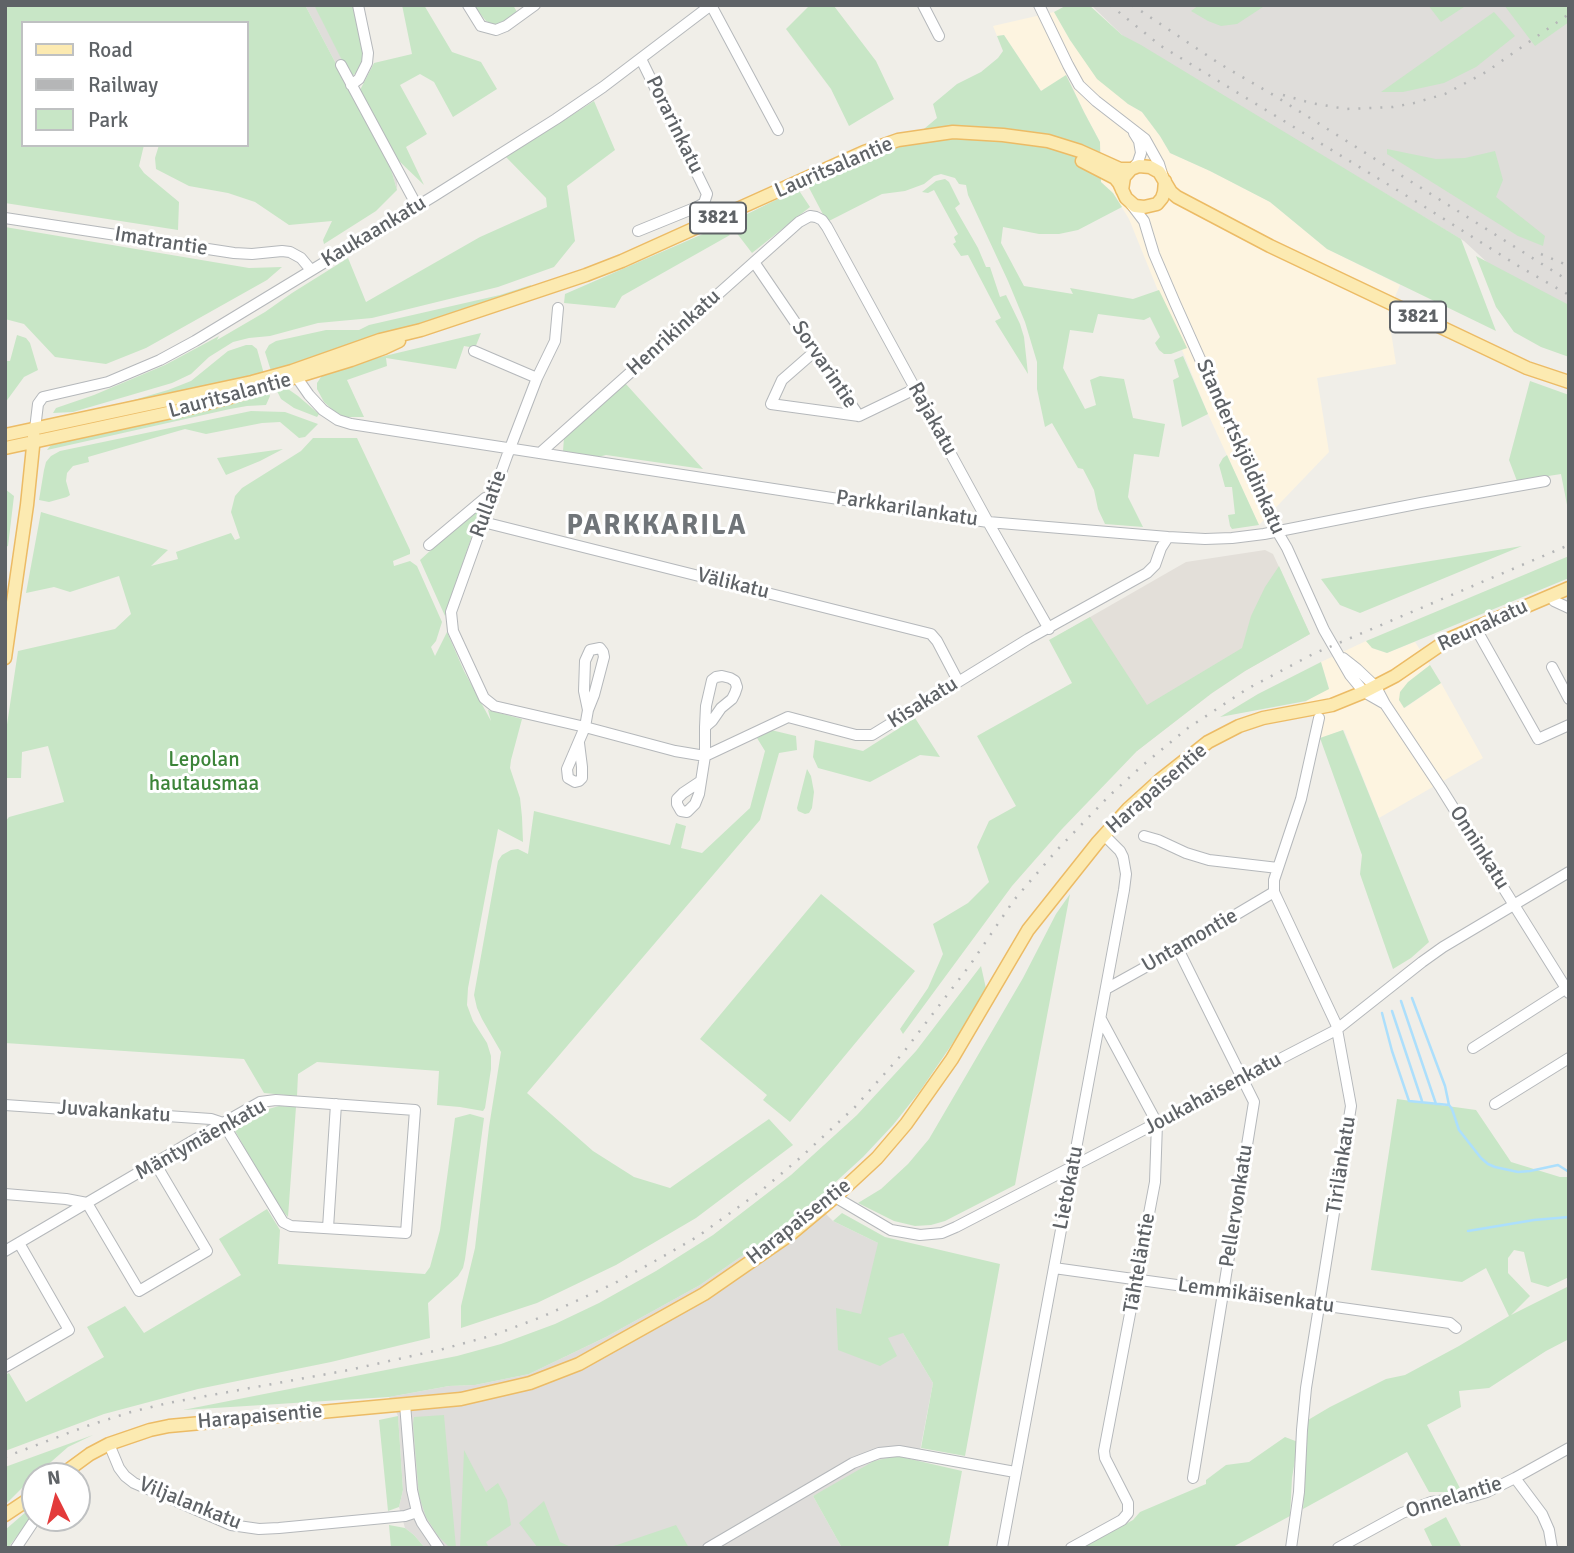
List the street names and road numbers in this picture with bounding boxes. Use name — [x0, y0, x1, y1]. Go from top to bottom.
street label: Porarinkatu — [640, 72, 708, 178]
street label: Lauritsalantie — [771, 132, 897, 204]
street label: Kaukaankatu — [317, 191, 431, 273]
road number: 3821 — [690, 202, 746, 233]
street label: Imatrantie — [113, 222, 209, 262]
street label: Henrikinkatu — [622, 284, 726, 382]
road number: 3821 — [1390, 302, 1446, 332]
street label: Sorvarintie — [786, 316, 862, 414]
street label: Standertskjöldinkatu — [1190, 356, 1290, 538]
street label: Lauritsalantie — [166, 368, 294, 424]
street label: Rajakatu — [902, 378, 962, 460]
street label: Rullatie — [465, 467, 513, 541]
street label: Parkkarilankatu — [834, 485, 980, 533]
street label: Välikatu — [694, 563, 772, 605]
street label: Reunakatu — [1434, 594, 1532, 658]
street label: Kisakatu — [883, 672, 963, 734]
street label: Harapaisentie — [1101, 738, 1213, 840]
street label: Onninkatu — [1443, 802, 1515, 894]
street label: Untamontie — [1138, 904, 1242, 978]
street label: Joukahaisenkatu — [1140, 1047, 1286, 1141]
street label: Mäntymäenkatu — [131, 1094, 271, 1186]
street label: Juvakankatu — [57, 1095, 171, 1129]
street label: Tirilänkatu — [1322, 1115, 1362, 1215]
street label: Pellervonkatu — [1215, 1143, 1259, 1269]
street label: Lietokatu — [1049, 1144, 1089, 1232]
street label: Harapaisentie — [742, 1173, 856, 1271]
street label: Tähteläntie — [1119, 1211, 1161, 1315]
street label: Lemmikäisenkatu — [1176, 1273, 1336, 1319]
street label: Harapaisentie — [196, 1399, 324, 1435]
street label: Onnelantie — [1403, 1471, 1505, 1525]
street label: Viljalankatu — [135, 1472, 245, 1536]

